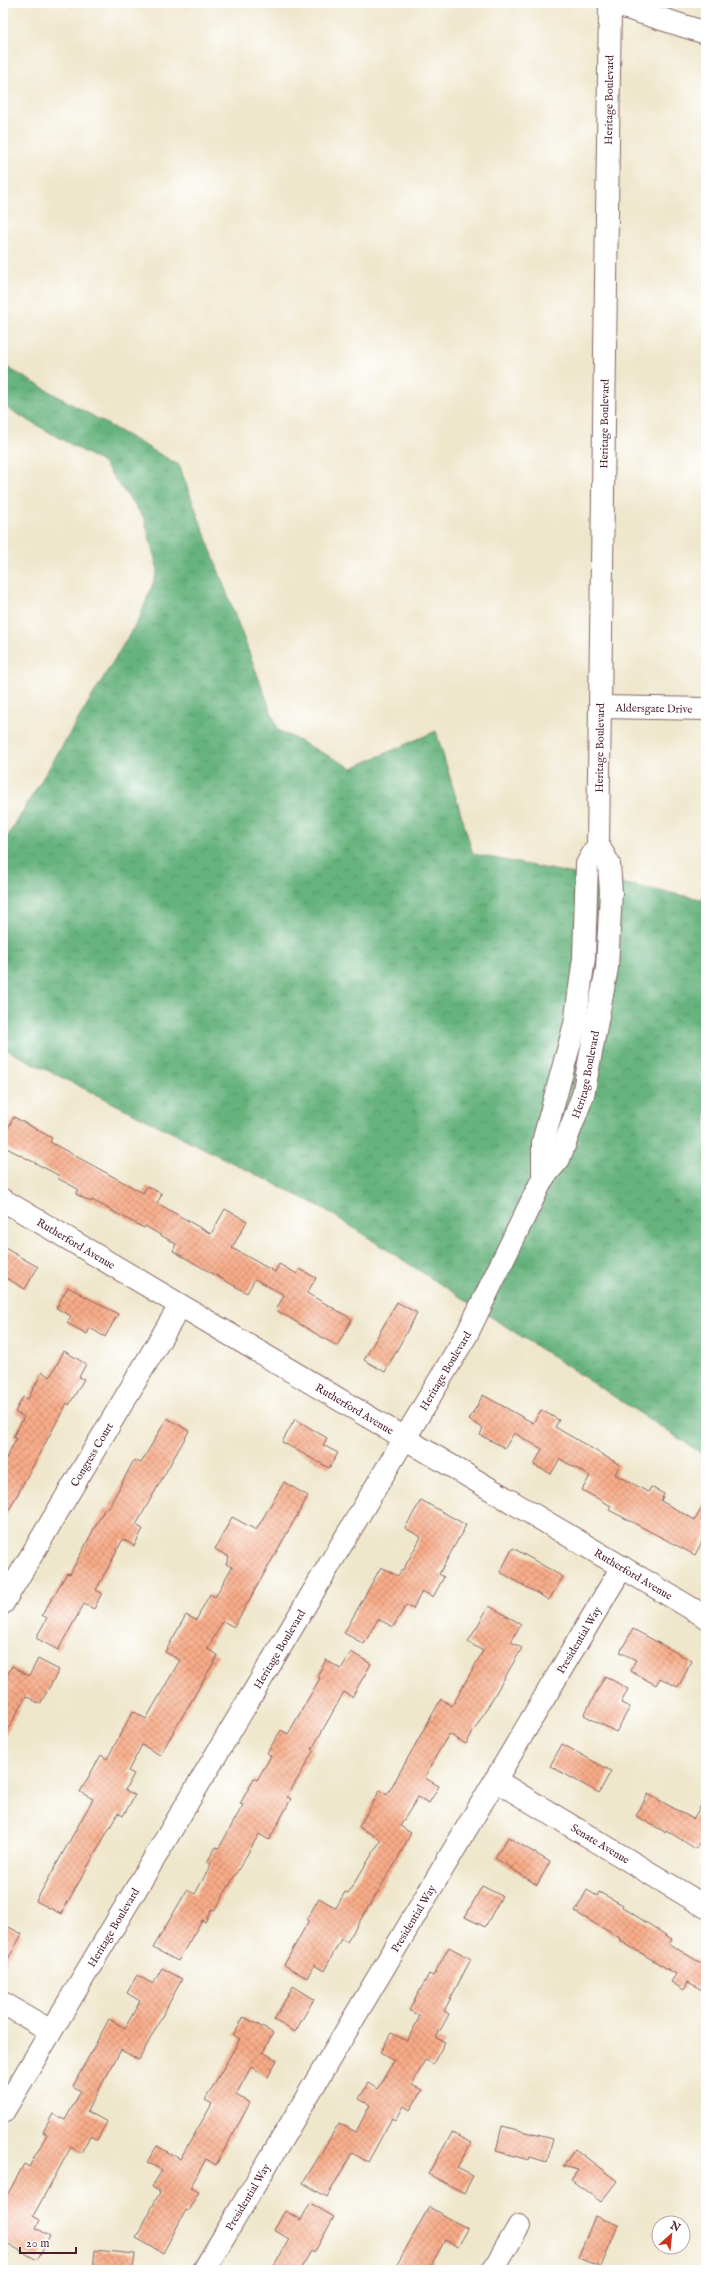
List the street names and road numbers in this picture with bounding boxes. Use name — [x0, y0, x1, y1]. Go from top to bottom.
street label: Heritage Boulevard — [602, 55, 617, 145]
street label: Heritage Boulevard — [597, 379, 613, 469]
street label: Aldersgate Drive — [614, 701, 693, 717]
street label: Heritage Boulevard — [593, 703, 608, 793]
street label: Heritage Boulevard — [569, 1030, 603, 1121]
street label: Rutherford Avenue — [34, 1216, 117, 1273]
street label: Heritage Boulevard — [417, 1329, 475, 1413]
street label: Rutherford Avenue — [313, 1381, 396, 1438]
street label: Congress Court — [68, 1420, 117, 1489]
street label: Rutherford Avenue — [591, 1546, 675, 1603]
street label: Presidential Way — [554, 1604, 605, 1677]
street label: Heritage Boulevard — [251, 1607, 309, 1692]
street label: Senate Avenue — [568, 1821, 632, 1867]
street label: Presidential Way — [388, 1882, 440, 1955]
street label: Heritage Boulevard — [85, 1886, 143, 1970]
street label: Presidential Way — [223, 2161, 274, 2234]

